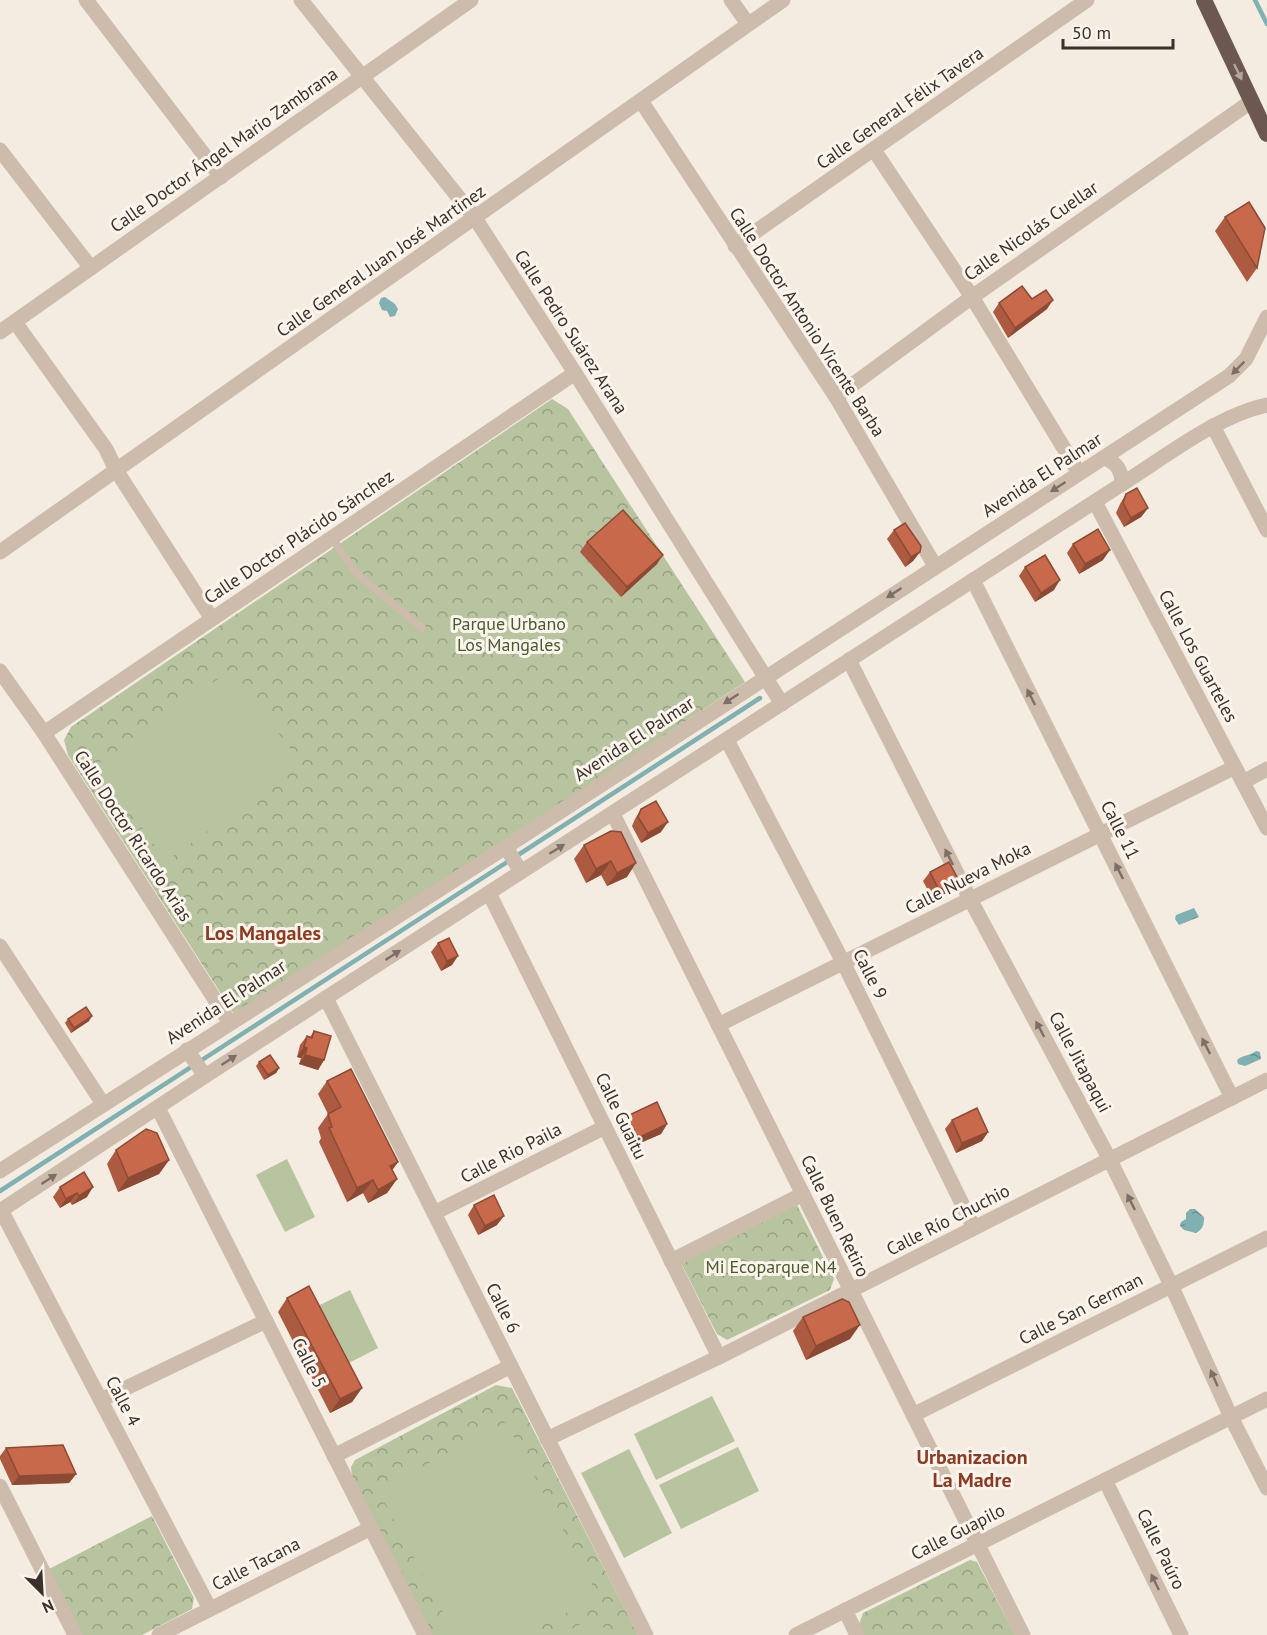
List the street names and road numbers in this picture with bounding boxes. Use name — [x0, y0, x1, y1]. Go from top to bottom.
street label: Calle General Félix Tavera — [812, 41, 988, 174]
street label: Calle Doctor Ángel Mario Zambrana — [105, 62, 342, 237]
street label: Calle Nicolás Cuellar — [959, 176, 1102, 285]
street label: Calle General Juan José Martinez — [272, 179, 490, 342]
street label: Calle Doctor Antonio Vicente Barba — [724, 203, 890, 441]
street label: Calle Pedro Suárez Arana — [510, 245, 633, 418]
street label: Avenida El Palmar — [977, 427, 1106, 522]
street label: Calle Doctor Plácido Sánchez — [199, 464, 398, 609]
street label: Calle Los Guarteles — [1154, 585, 1243, 726]
street label: Avenida El Palmar — [569, 691, 698, 786]
street label: Calle Doctor Ricardo Arias — [69, 746, 197, 926]
street label: Calle 11 — [1096, 796, 1145, 863]
street label: Calle Nueva Moka — [901, 836, 1034, 919]
street label: Calle 9 — [848, 945, 893, 1003]
street label: Avenida El Palmar — [161, 954, 290, 1049]
street label: Calle Jitapaqui — [1044, 1007, 1117, 1116]
street label: Calle Guaitu — [591, 1069, 652, 1163]
street label: Calle Rio Paila — [456, 1117, 565, 1188]
street label: Calle Buen Retiro — [796, 1151, 875, 1281]
street label: Calle Río Chuchio — [882, 1179, 1013, 1261]
street label: Calle San German — [1015, 1267, 1147, 1350]
street label: Calle 6 — [481, 1279, 526, 1337]
street label: Calle 5 — [287, 1334, 332, 1392]
street label: Calle 4 — [101, 1372, 146, 1430]
street label: Calle Guapilo — [907, 1498, 1009, 1565]
street label: Calle Paúro — [1132, 1505, 1191, 1593]
street label: Calle Tacana — [208, 1532, 304, 1596]

